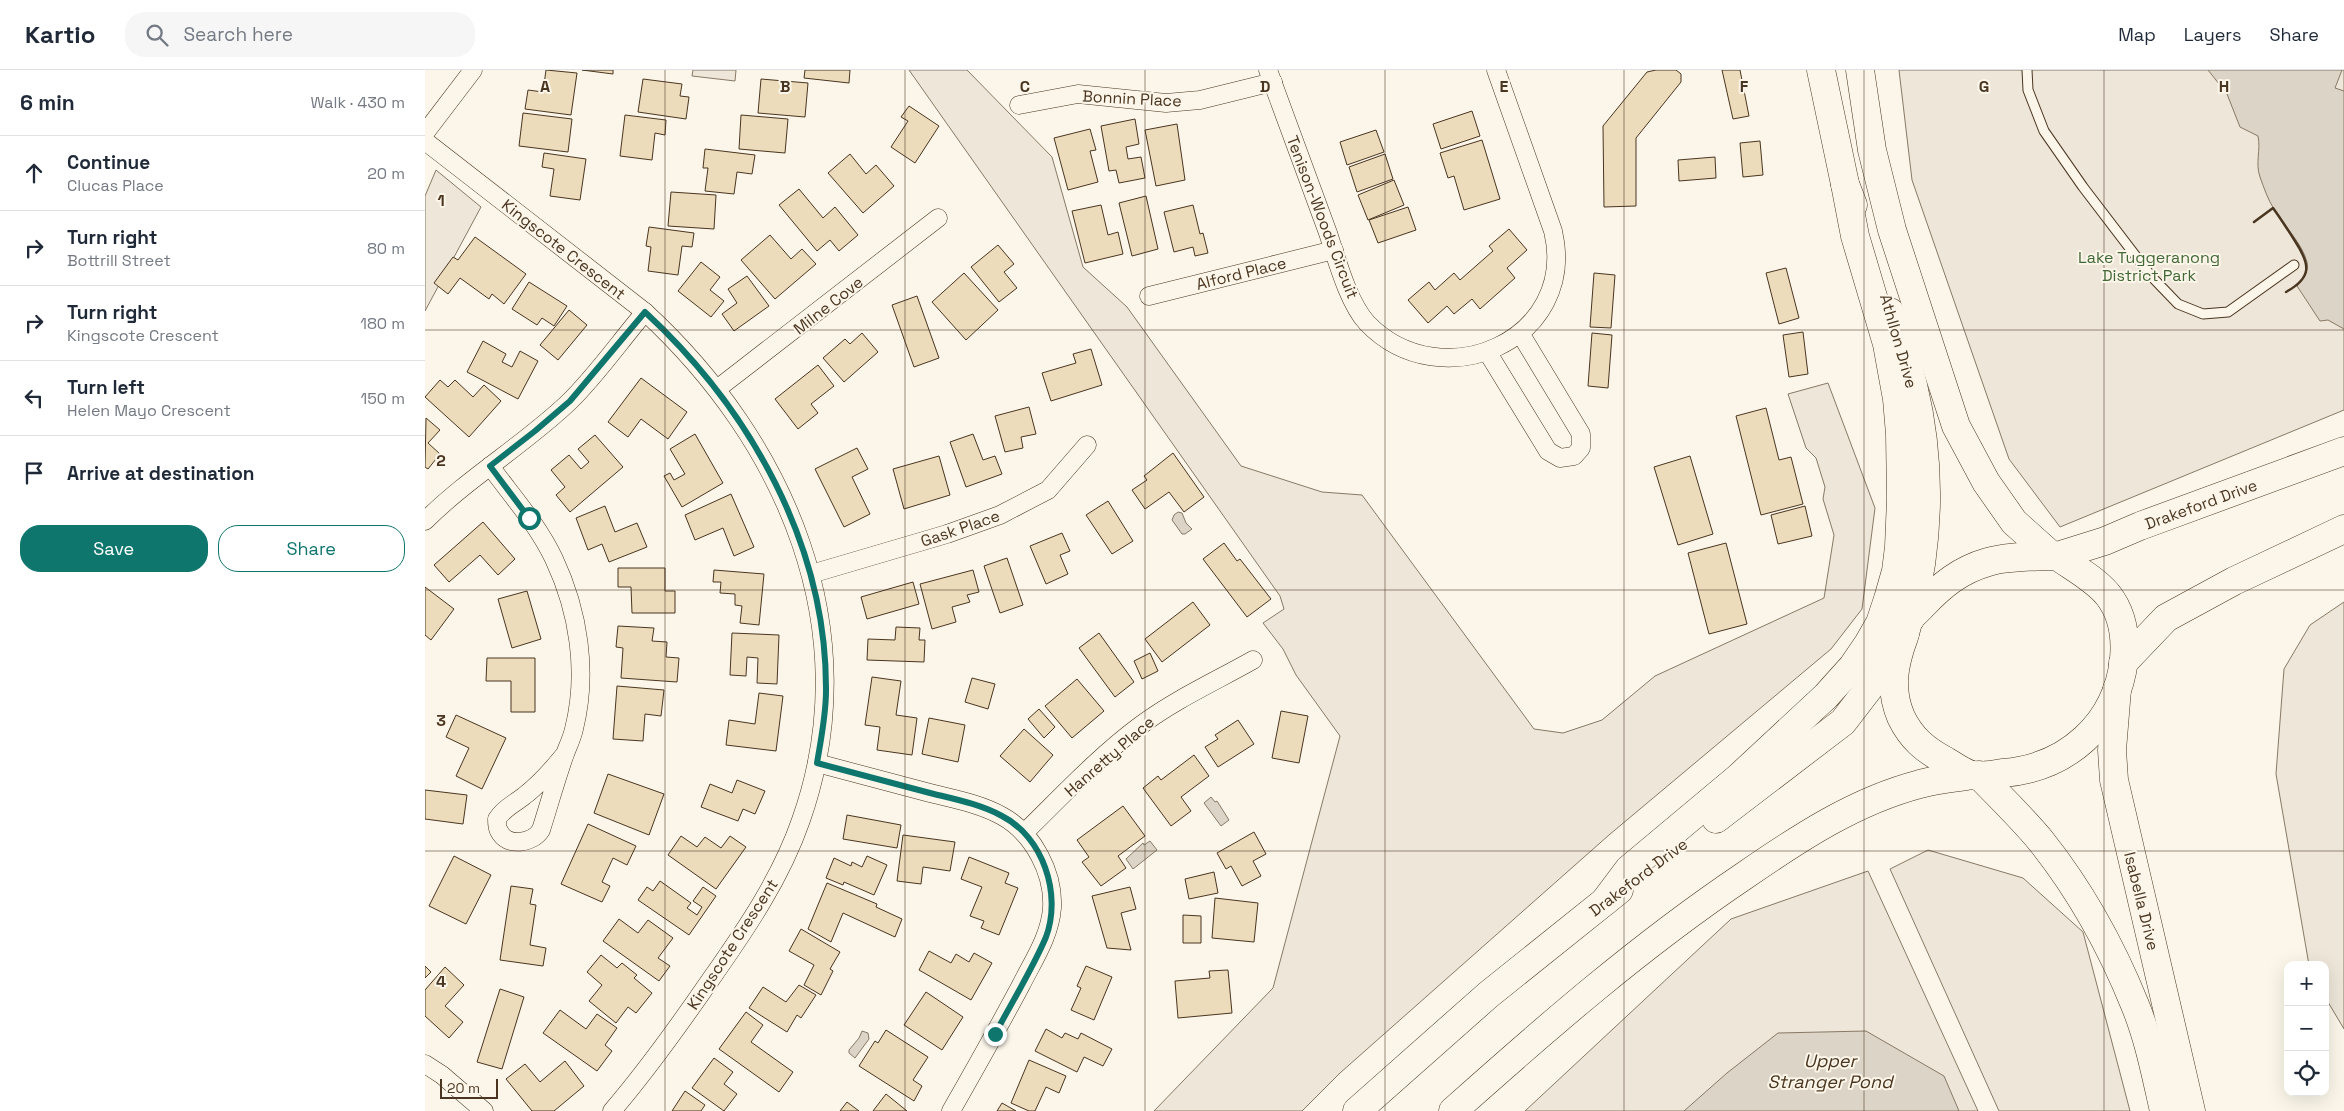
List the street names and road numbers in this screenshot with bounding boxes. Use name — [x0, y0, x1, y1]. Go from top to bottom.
street label: Bonnin Place — [1082, 85, 1182, 112]
street label: Tenison-Woods Circuit — [1282, 133, 1363, 302]
street label: Kingscote Crescent — [497, 194, 630, 304]
street label: Alford Place — [1194, 252, 1288, 295]
street label: Milne Cove — [789, 272, 867, 339]
street label: Athllon Drive — [1875, 292, 1922, 391]
street label: Drakeford Drive — [2142, 474, 2260, 535]
street label: Gask Place — [918, 505, 1003, 552]
street label: Hanretty Place — [1060, 711, 1159, 801]
street label: Drakeford Drive — [1585, 834, 1692, 921]
street label: Isabella Drive — [2119, 850, 2164, 953]
street label: Kingscote Crescent — [682, 875, 783, 1014]

